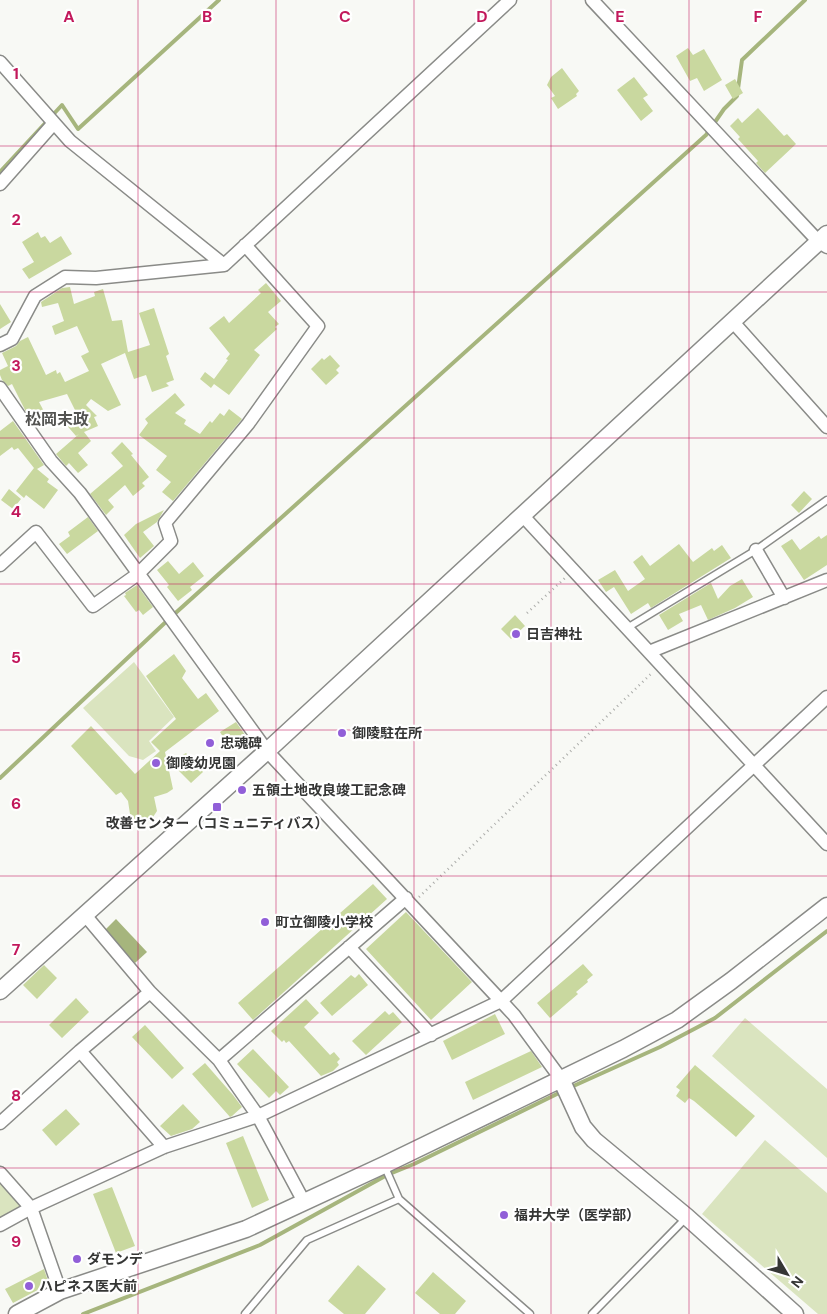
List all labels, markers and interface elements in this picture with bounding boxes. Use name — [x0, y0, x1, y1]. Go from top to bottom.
text: A — [63, 6, 75, 27]
text: B — [202, 6, 212, 27]
text: C — [339, 6, 351, 27]
text: D — [476, 6, 488, 27]
text: E — [615, 6, 625, 27]
text: F — [754, 6, 763, 27]
text: 1 — [13, 63, 19, 84]
text: 2 — [11, 209, 21, 230]
text: 3 — [11, 355, 21, 376]
district label: 松岡末政 — [25, 409, 89, 430]
text: 4 — [11, 501, 21, 522]
place label: 日吉神社 — [526, 625, 582, 643]
marker: 日吉神社 — [510, 628, 522, 640]
text: 5 — [11, 647, 21, 668]
place label: 御陵駐在所 — [352, 724, 422, 742]
marker: 御陵駐在所 — [336, 727, 348, 739]
place label: 忠魂碑 — [220, 734, 262, 752]
marker: 忠魂碑 — [204, 737, 216, 749]
place label: 御陵幼児園 — [166, 754, 236, 772]
marker: 御陵幼児園 — [150, 757, 162, 769]
place label: 五領土地改良竣工記念碑 — [252, 781, 406, 799]
marker: 五領土地改良竣工記念碑 — [236, 784, 248, 796]
text: 6 — [11, 793, 21, 814]
marker: 改善センター（コミュニティバス） — [211, 801, 223, 813]
place label: 改善センター（コミュニティバス） — [105, 814, 329, 832]
place label: 町立御陵小学校 — [275, 913, 373, 931]
marker: 町立御陵小学校 — [259, 916, 271, 928]
text: 7 — [12, 939, 21, 960]
text: 8 — [11, 1085, 21, 1106]
place label: 福井大学（医学部） — [514, 1206, 640, 1224]
marker: 福井大学（医学部） — [498, 1209, 510, 1221]
text: 9 — [11, 1231, 21, 1252]
north arrow — [762, 1249, 812, 1299]
place label: ダモンデ — [87, 1250, 143, 1268]
marker: ダモンデ — [71, 1253, 83, 1265]
text: N — [787, 1272, 807, 1292]
place label: ハピネス医大前 — [39, 1277, 137, 1295]
marker: ハピネス医大前 — [23, 1280, 35, 1292]

